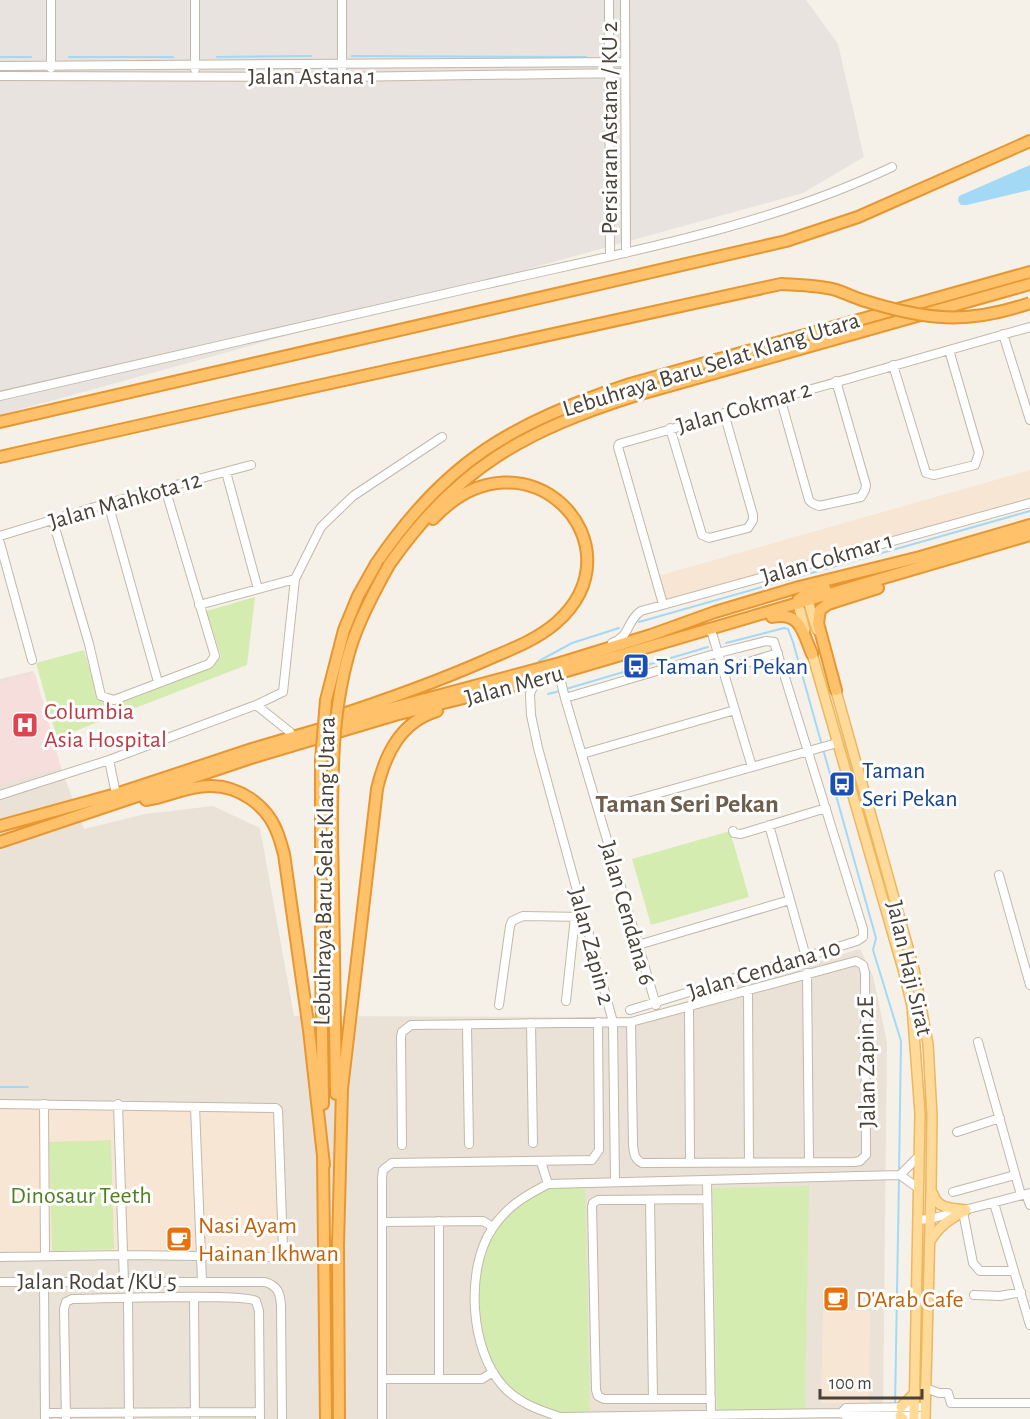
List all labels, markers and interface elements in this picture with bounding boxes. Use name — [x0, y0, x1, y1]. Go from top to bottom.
street label: Persiaran Astana / KU 2 — [598, 21, 622, 235]
street label: Jalan Astana 1 — [248, 65, 376, 89]
street label: Lebuhraya Baru Selat Klang Utara — [560, 308, 863, 422]
street label: Jalan Cokmar 2 — [674, 377, 814, 439]
street label: Jalan Mahkota 12 — [46, 468, 204, 534]
street label: Jalan Cokmar 1 — [759, 529, 896, 589]
bus stop icon: Taman Sri Pekan — [621, 651, 651, 681]
place label: Taman Sri Pekan — [656, 655, 808, 679]
street label: Jalan Meru — [463, 661, 566, 711]
place label: Columbia Asia Hospital — [44, 700, 167, 752]
hospital icon: Columbia Asia Hospital — [10, 710, 40, 740]
street label: Lebuhraya Baru Selat Klang Utara — [310, 716, 340, 1026]
place label: Taman Seri Pekan — [862, 759, 958, 811]
bus stop icon: Taman Seri Pekan — [827, 769, 857, 799]
district label: Taman Seri Pekan — [595, 791, 779, 817]
street label: Jalan Cendana 6 — [595, 839, 659, 988]
street label: Jalan Zapin 2 — [564, 885, 618, 1008]
street label: Jalan Haji Sirat — [882, 898, 936, 1038]
street label: Jalan Cendana 10 — [685, 935, 843, 1005]
street label: Jalan Zapin 2E — [854, 995, 880, 1128]
park label: Dinosaur Teeth — [10, 1184, 152, 1208]
place label: Nasi Ayam Hainan Ikhwan — [198, 1214, 339, 1266]
cafe icon: Nasi Ayam Hainan Ikhwan — [164, 1224, 194, 1254]
street label: Jalan Rodat /KU 5 — [17, 1270, 177, 1294]
cafe icon: D'Arab Cafe — [821, 1284, 851, 1314]
place label: D'Arab Cafe — [856, 1288, 963, 1312]
scale bar — [820, 1362, 922, 1400]
text: 100 m — [829, 1375, 872, 1393]

